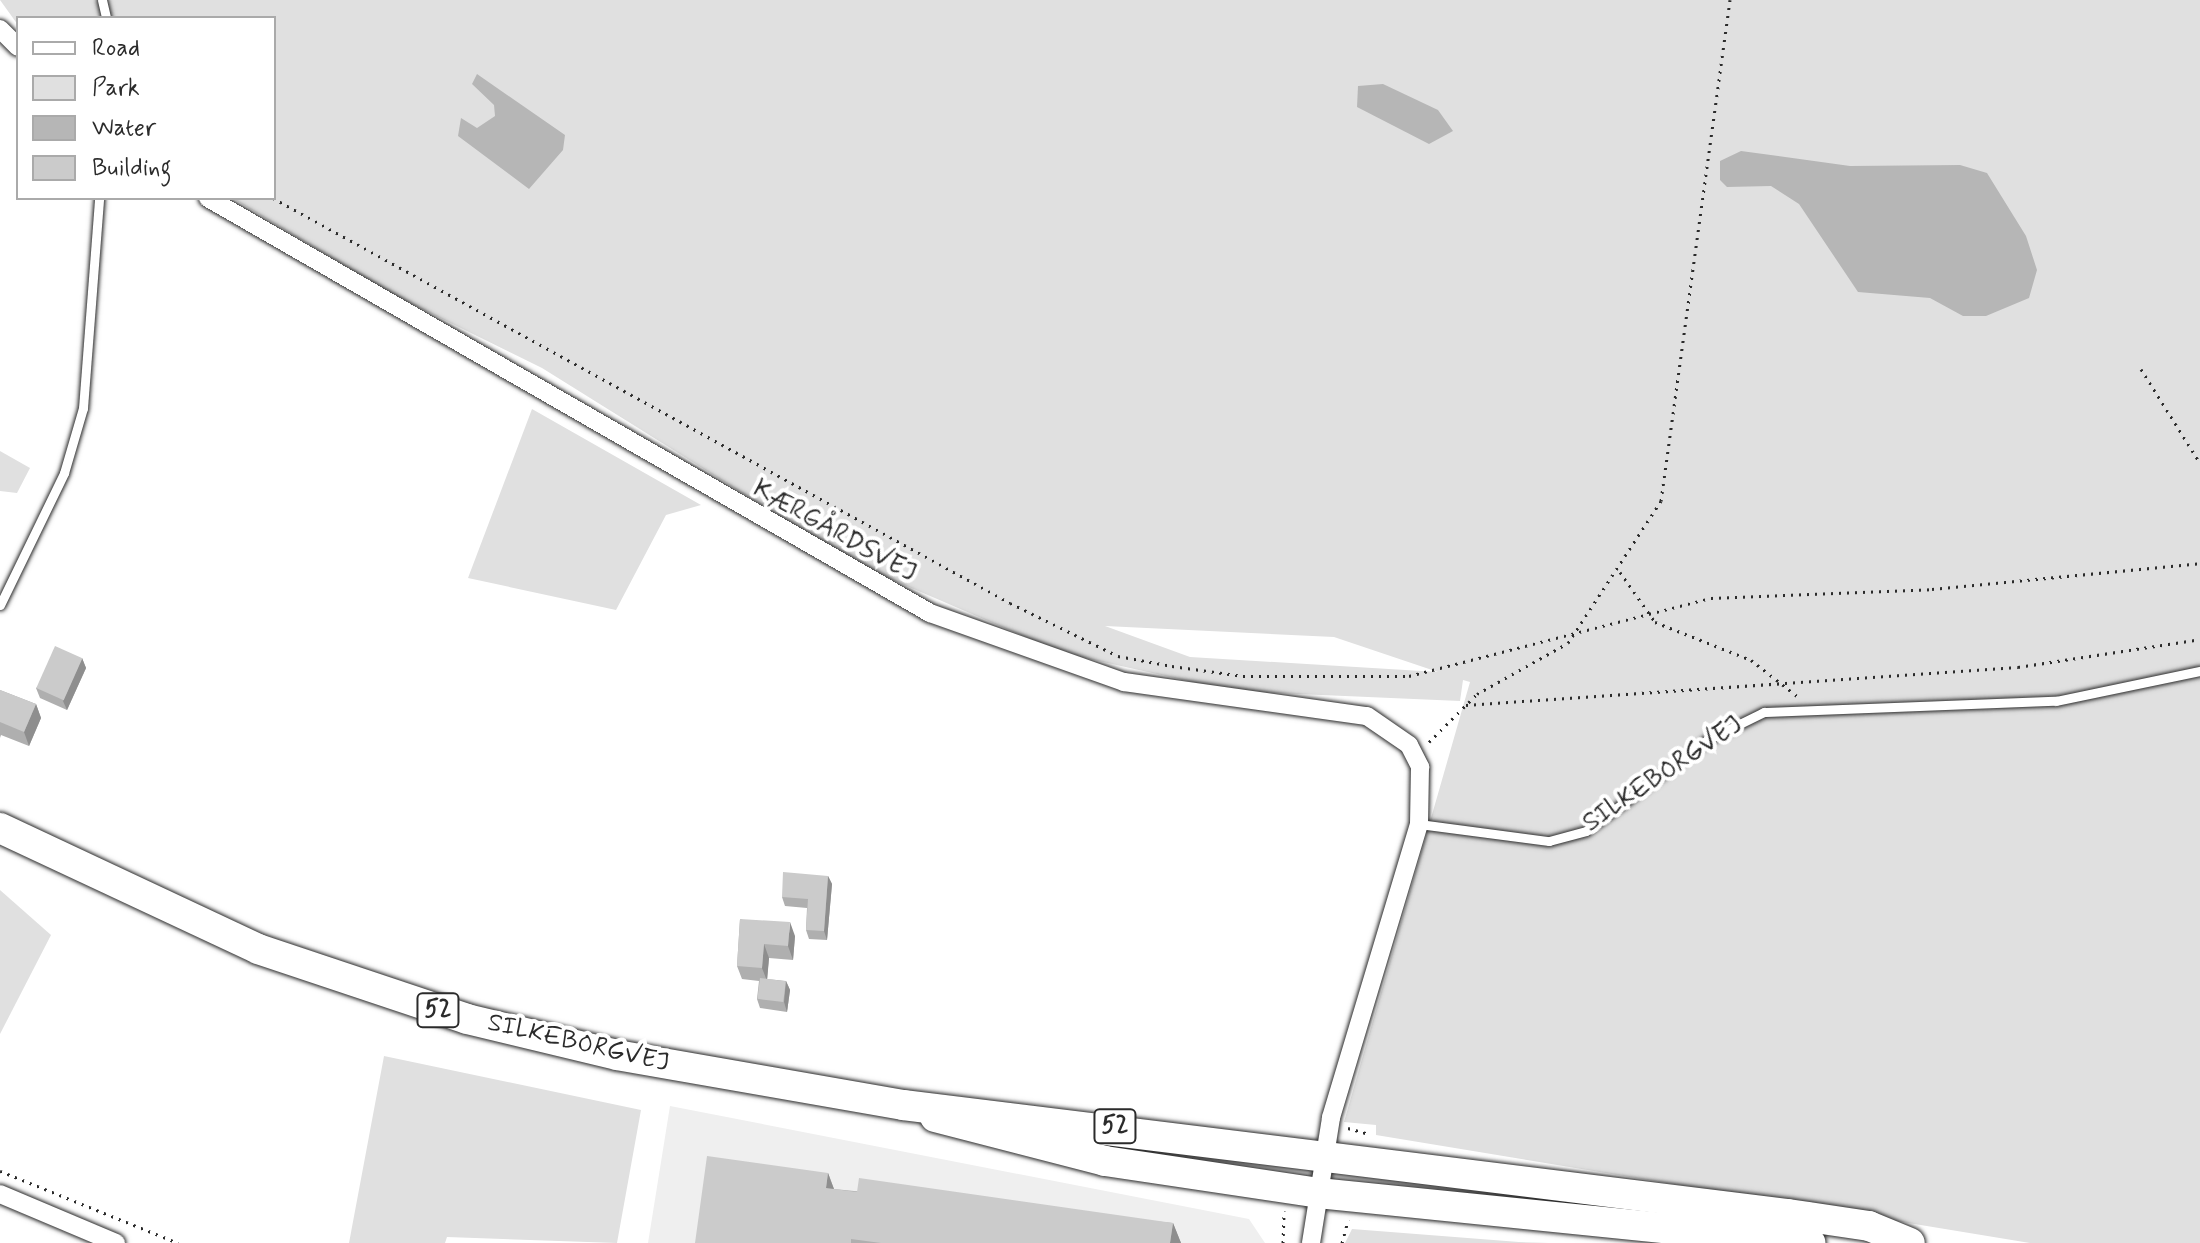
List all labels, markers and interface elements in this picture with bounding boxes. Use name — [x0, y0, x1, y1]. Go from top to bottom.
legend — [16, 16, 276, 200]
text: Road — [92, 33, 140, 64]
text: Park — [92, 73, 140, 104]
text: Water — [92, 113, 156, 144]
text: Building — [92, 153, 172, 184]
street label: KÆRGÅRDSVEJ — [747, 474, 921, 590]
street label: SILKEBORGVEJ — [1578, 710, 1748, 840]
road number: 52 — [416, 990, 460, 1030]
street label: SILKEBORGVEJ — [484, 1008, 672, 1080]
road number: 52 — [1093, 1106, 1137, 1146]

